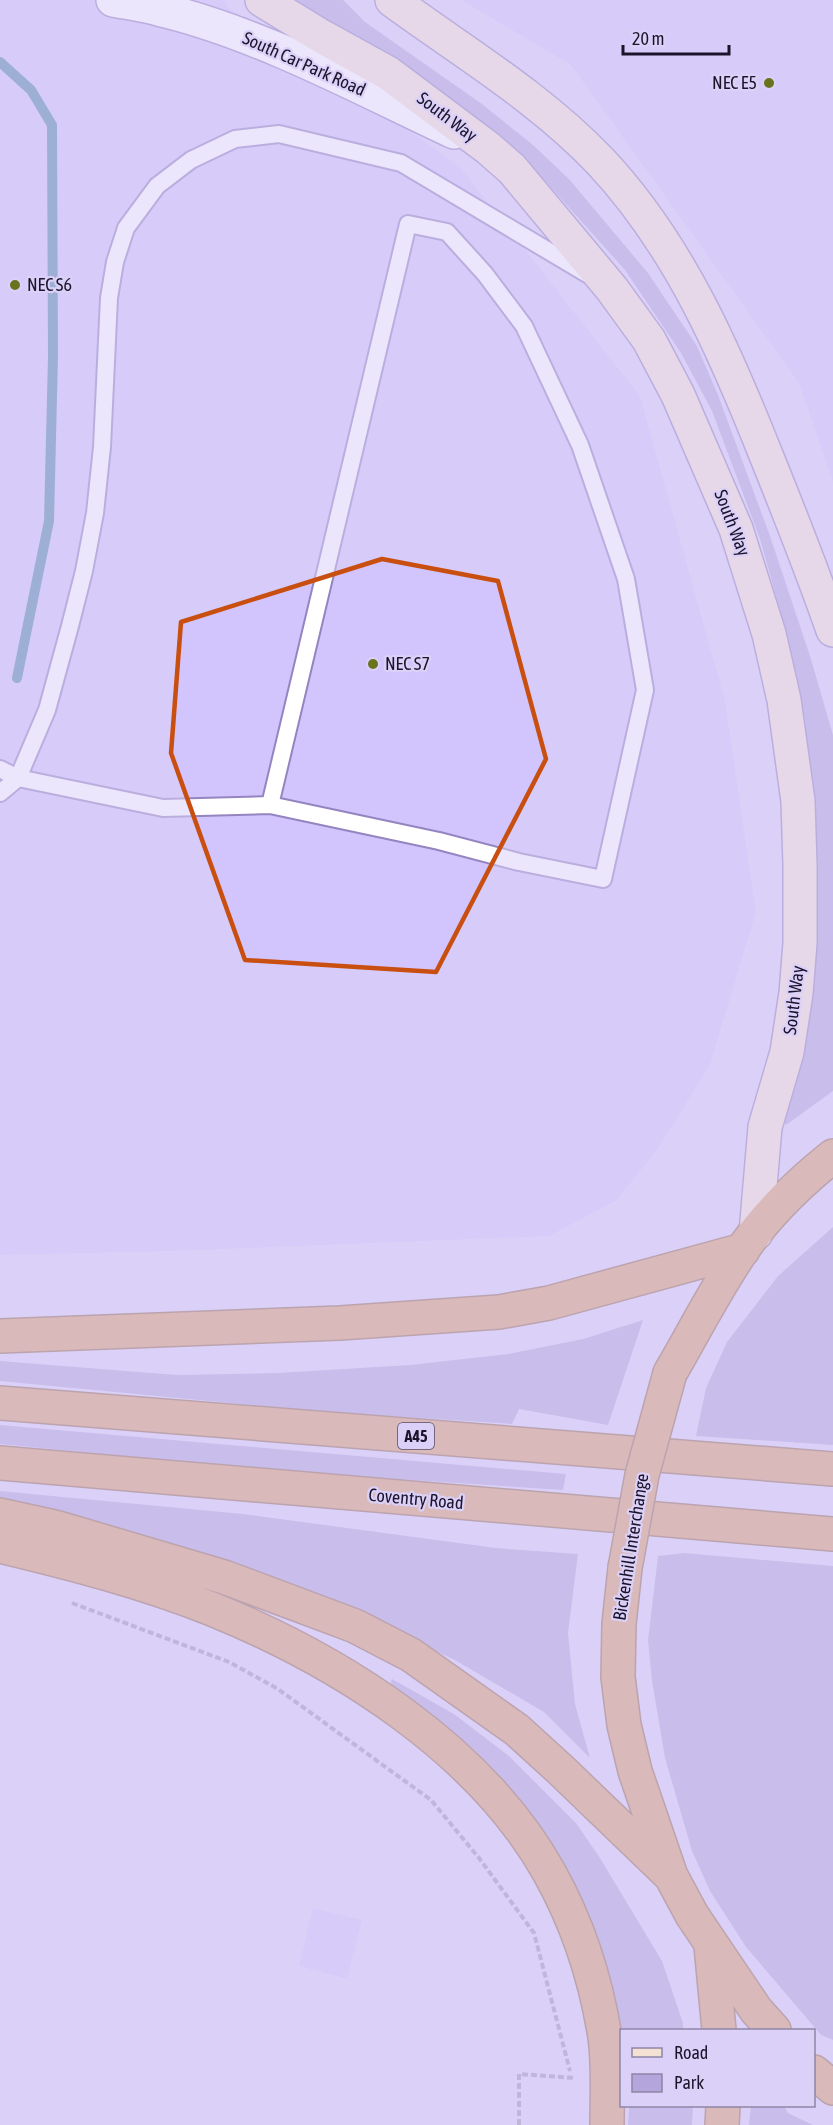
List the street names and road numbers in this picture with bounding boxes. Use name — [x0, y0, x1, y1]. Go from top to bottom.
street label: South Car Park Road — [240, 27, 369, 100]
street label: South Way — [413, 87, 481, 146]
street label: South Way — [710, 487, 755, 559]
street label: South Way — [779, 964, 808, 1036]
road number: A45 — [398, 1423, 434, 1449]
street label: Bickenhill Interchange — [609, 1472, 652, 1622]
street label: Coventry Road — [368, 1484, 464, 1513]

